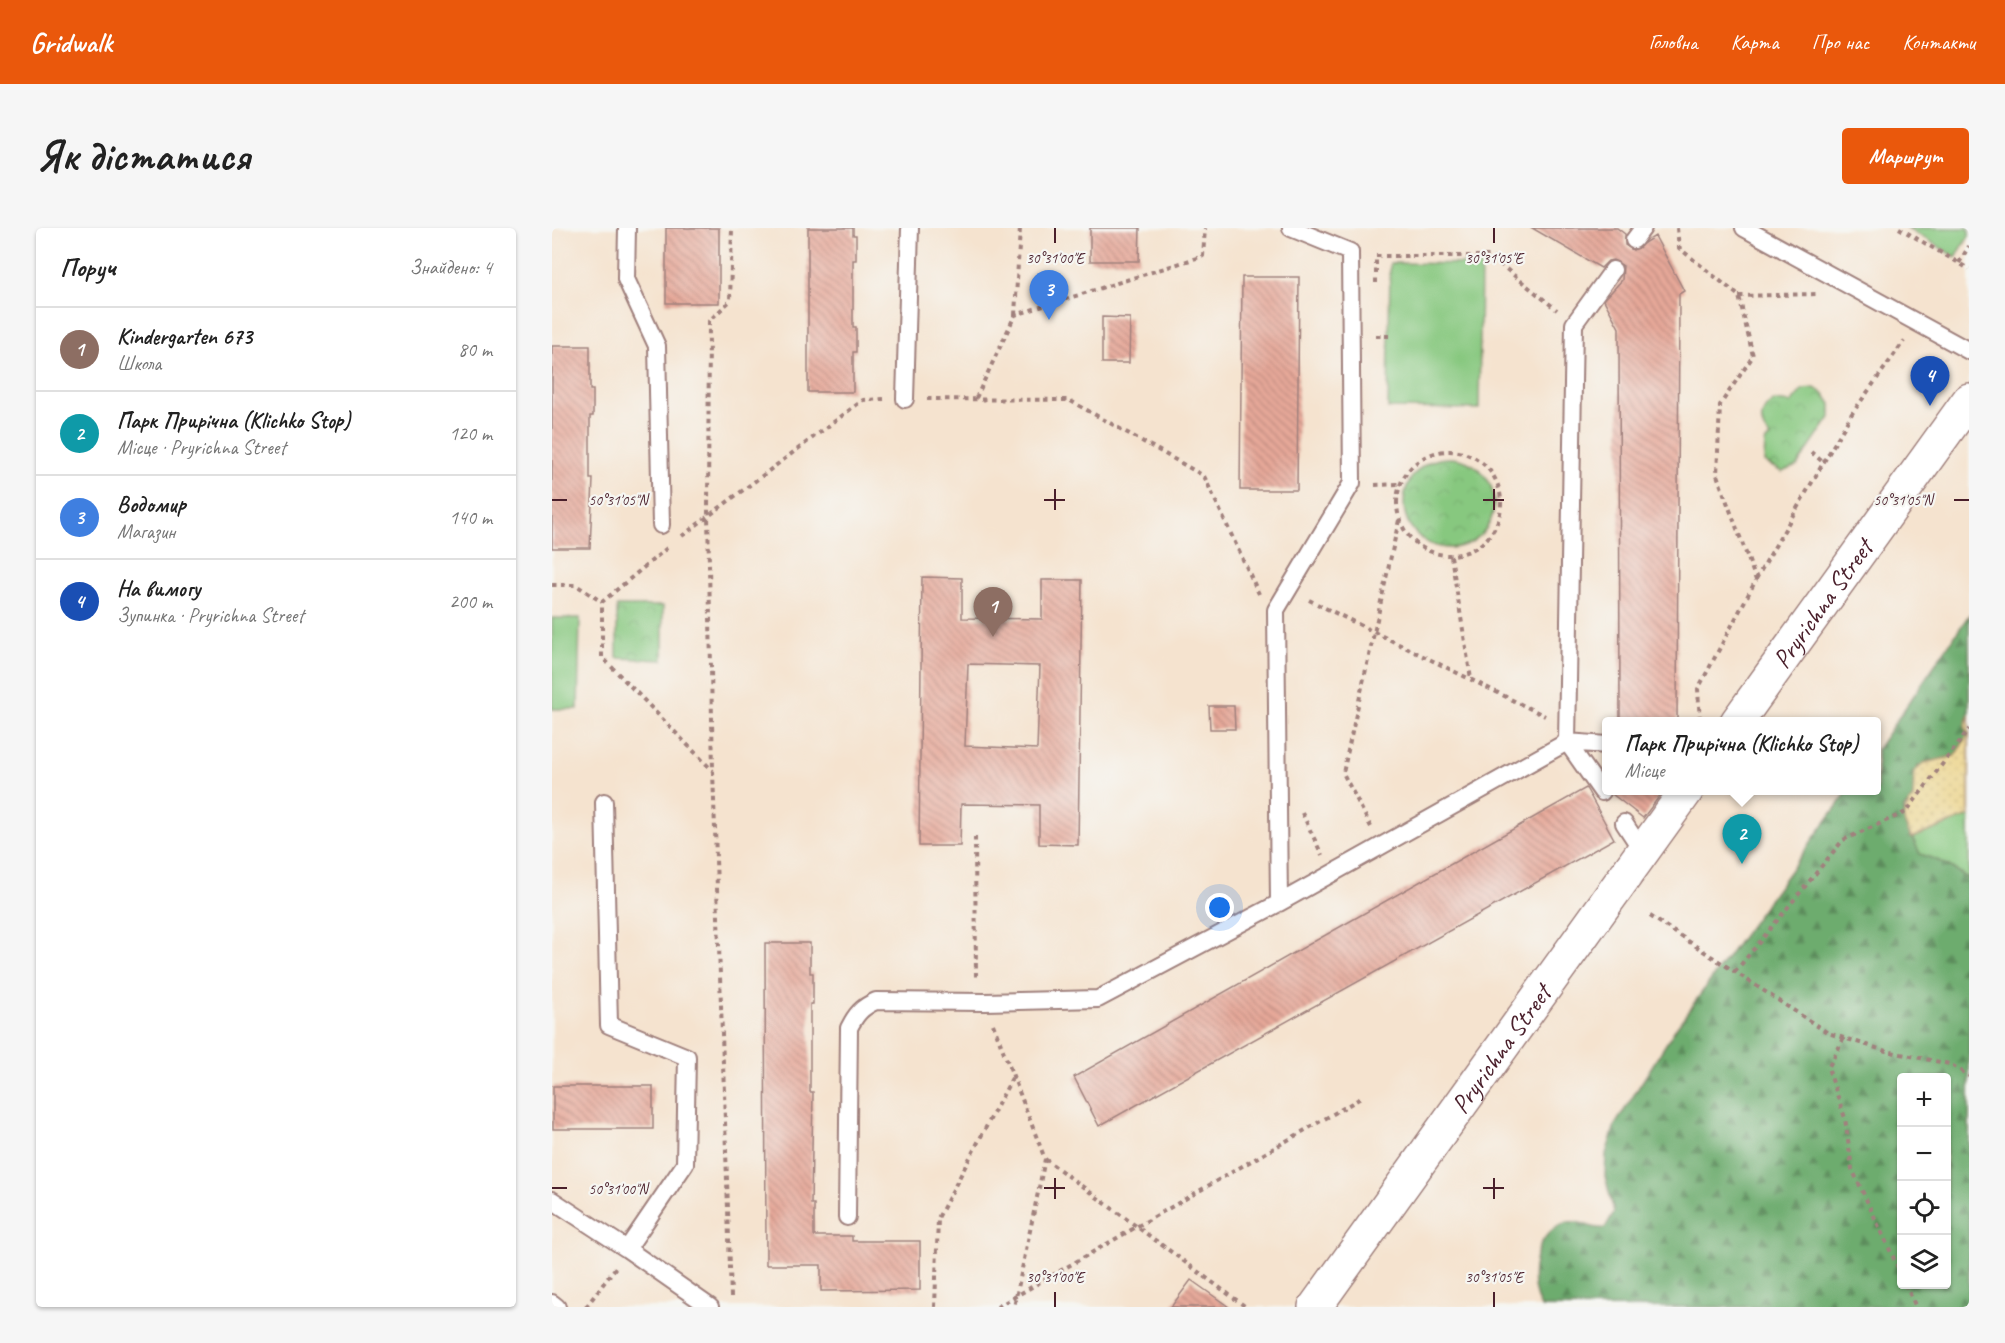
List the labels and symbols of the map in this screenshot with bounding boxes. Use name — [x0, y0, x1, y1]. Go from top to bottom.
text: 30°31'00"E — [1026, 249, 1086, 268]
text: 30°31'05"E — [1465, 249, 1525, 268]
pin: 3 — [1030, 270, 1068, 320]
pin: 4 — [1910, 356, 1950, 406]
text: 50°31'05"N — [588, 491, 651, 510]
text: 50°31'05"N — [1873, 491, 1936, 510]
street label: Pryrichna Street — [1765, 530, 1882, 675]
pin: 1 — [974, 588, 1012, 637]
pin: 2 — [1722, 814, 1762, 864]
your location — [1205, 893, 1234, 922]
street label: Pryrichna Street — [1444, 976, 1561, 1120]
text: 50°31'00"N — [588, 1180, 651, 1199]
text: 30°31'00"E — [1026, 1268, 1086, 1287]
text: 30°31'05"E — [1465, 1268, 1525, 1287]

